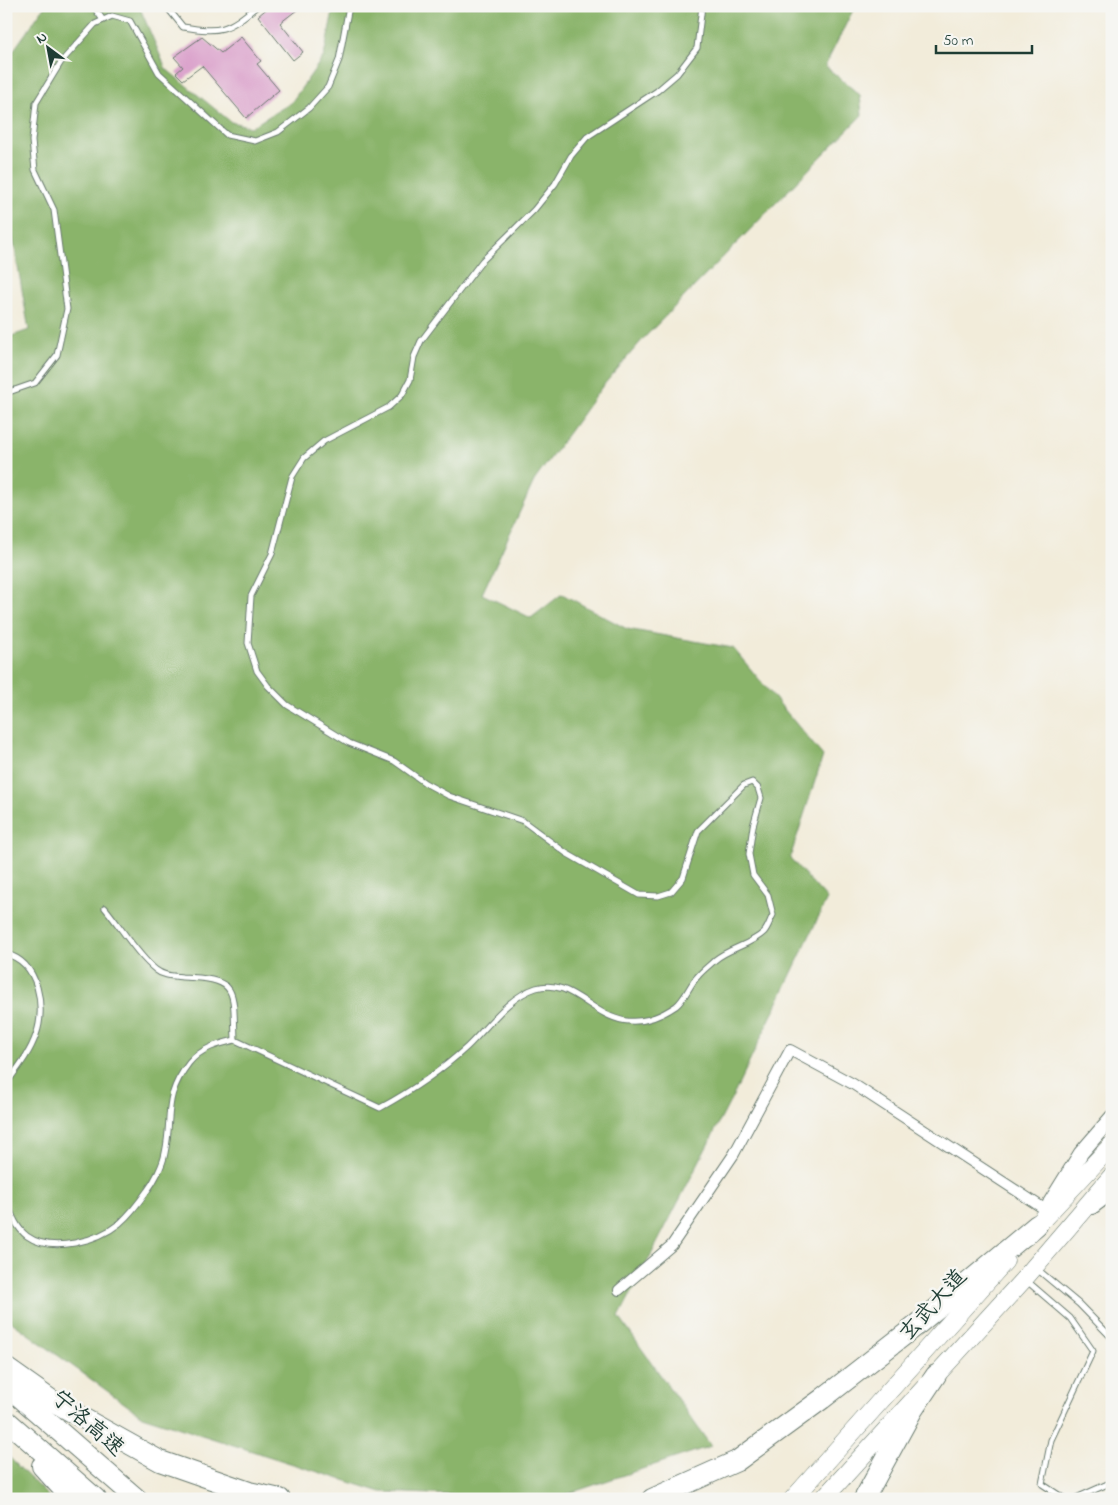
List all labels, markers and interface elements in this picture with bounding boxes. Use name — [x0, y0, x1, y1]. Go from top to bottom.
north arrow — [22, 22, 72, 72]
scale bar — [936, 22, 1032, 54]
text: N — [32, 27, 51, 50]
text: 50 m — [943, 30, 974, 52]
street label: 玄武大道 — [893, 1263, 975, 1349]
street label: 宁洛高速 — [43, 1383, 131, 1465]

